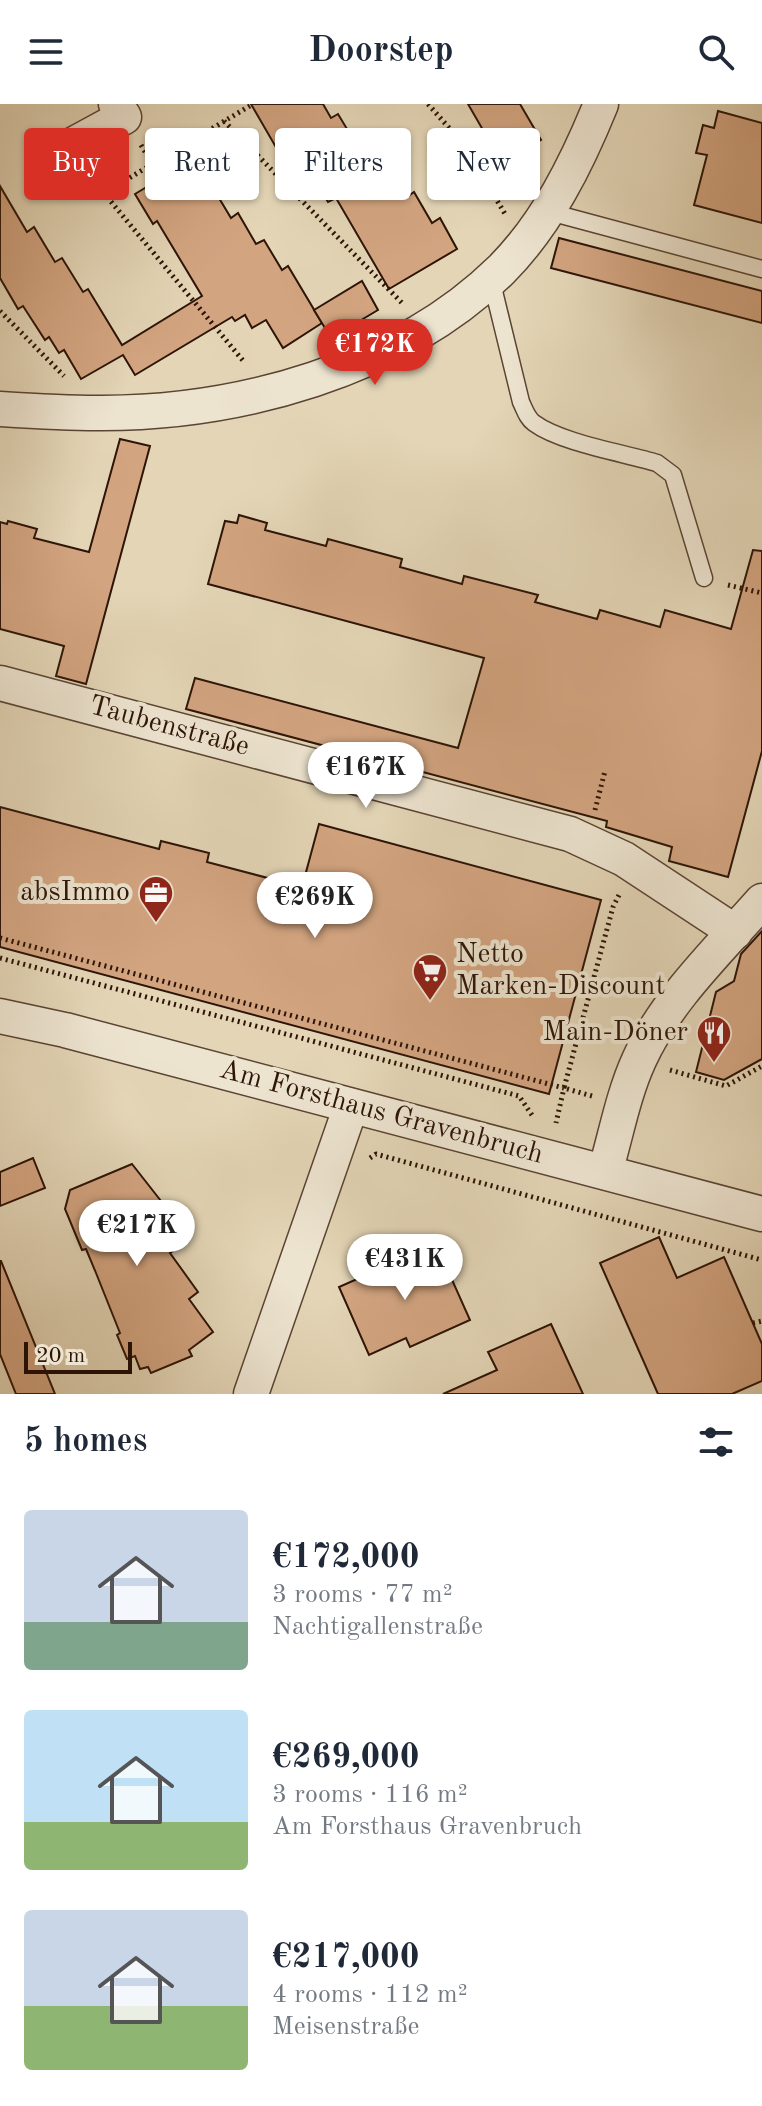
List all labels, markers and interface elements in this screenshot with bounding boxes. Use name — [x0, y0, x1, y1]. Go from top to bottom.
icon: menu — [24, 30, 68, 74]
icon: search — [694, 30, 738, 74]
text: Doorstep — [308, 34, 454, 70]
chip: Buy — [24, 128, 129, 200]
chip: Rent — [145, 128, 259, 200]
chip: Filters — [275, 128, 411, 200]
chip: New — [427, 128, 540, 200]
pin: €172K — [319, 319, 431, 387]
text: €172K — [335, 332, 415, 358]
street label: Taubenstraße — [86, 692, 252, 762]
pin: €167K — [310, 742, 422, 810]
text: €167K — [326, 755, 406, 781]
pin: €269K — [259, 872, 371, 940]
office icon: absImmo — [137, 874, 175, 924]
place label: absImmo — [20, 879, 130, 907]
text: €269K — [275, 885, 355, 911]
place label: Netto Marken-Discount — [456, 941, 665, 1001]
supermarket icon: Netto Marken-Discount — [411, 952, 449, 1002]
restaurant icon: Main-Döner — [695, 1014, 733, 1064]
place label: Main-Döner — [542, 1019, 688, 1047]
street label: Am Forsthaus Gravenbruch — [216, 1056, 546, 1170]
pin: €217K — [81, 1200, 193, 1268]
text: €217K — [97, 1213, 177, 1239]
pin: €431K — [349, 1234, 461, 1302]
text: €431K — [365, 1247, 445, 1273]
scale bar — [24, 1338, 132, 1374]
text: 20 m — [36, 1345, 85, 1367]
icon: filters — [694, 1420, 738, 1464]
text: 5 homes — [24, 1425, 147, 1459]
text: €172,000 — [272, 1541, 420, 1575]
icon: home — [88, 1542, 184, 1638]
text: 3 rooms · 77 m² — [272, 1582, 453, 1608]
text: Nachtigallenstraße — [272, 1614, 483, 1640]
text: €269,000 — [272, 1741, 420, 1775]
icon: home — [88, 1742, 184, 1838]
text: 3 rooms · 116 m² — [272, 1782, 468, 1808]
text: Am Forsthaus Gravenbruch — [272, 1814, 582, 1840]
text: €217,000 — [272, 1941, 420, 1975]
icon: home — [88, 1942, 184, 2038]
text: 4 rooms · 112 m² — [272, 1982, 468, 2008]
text: Meisenstraße — [272, 2014, 420, 2040]

